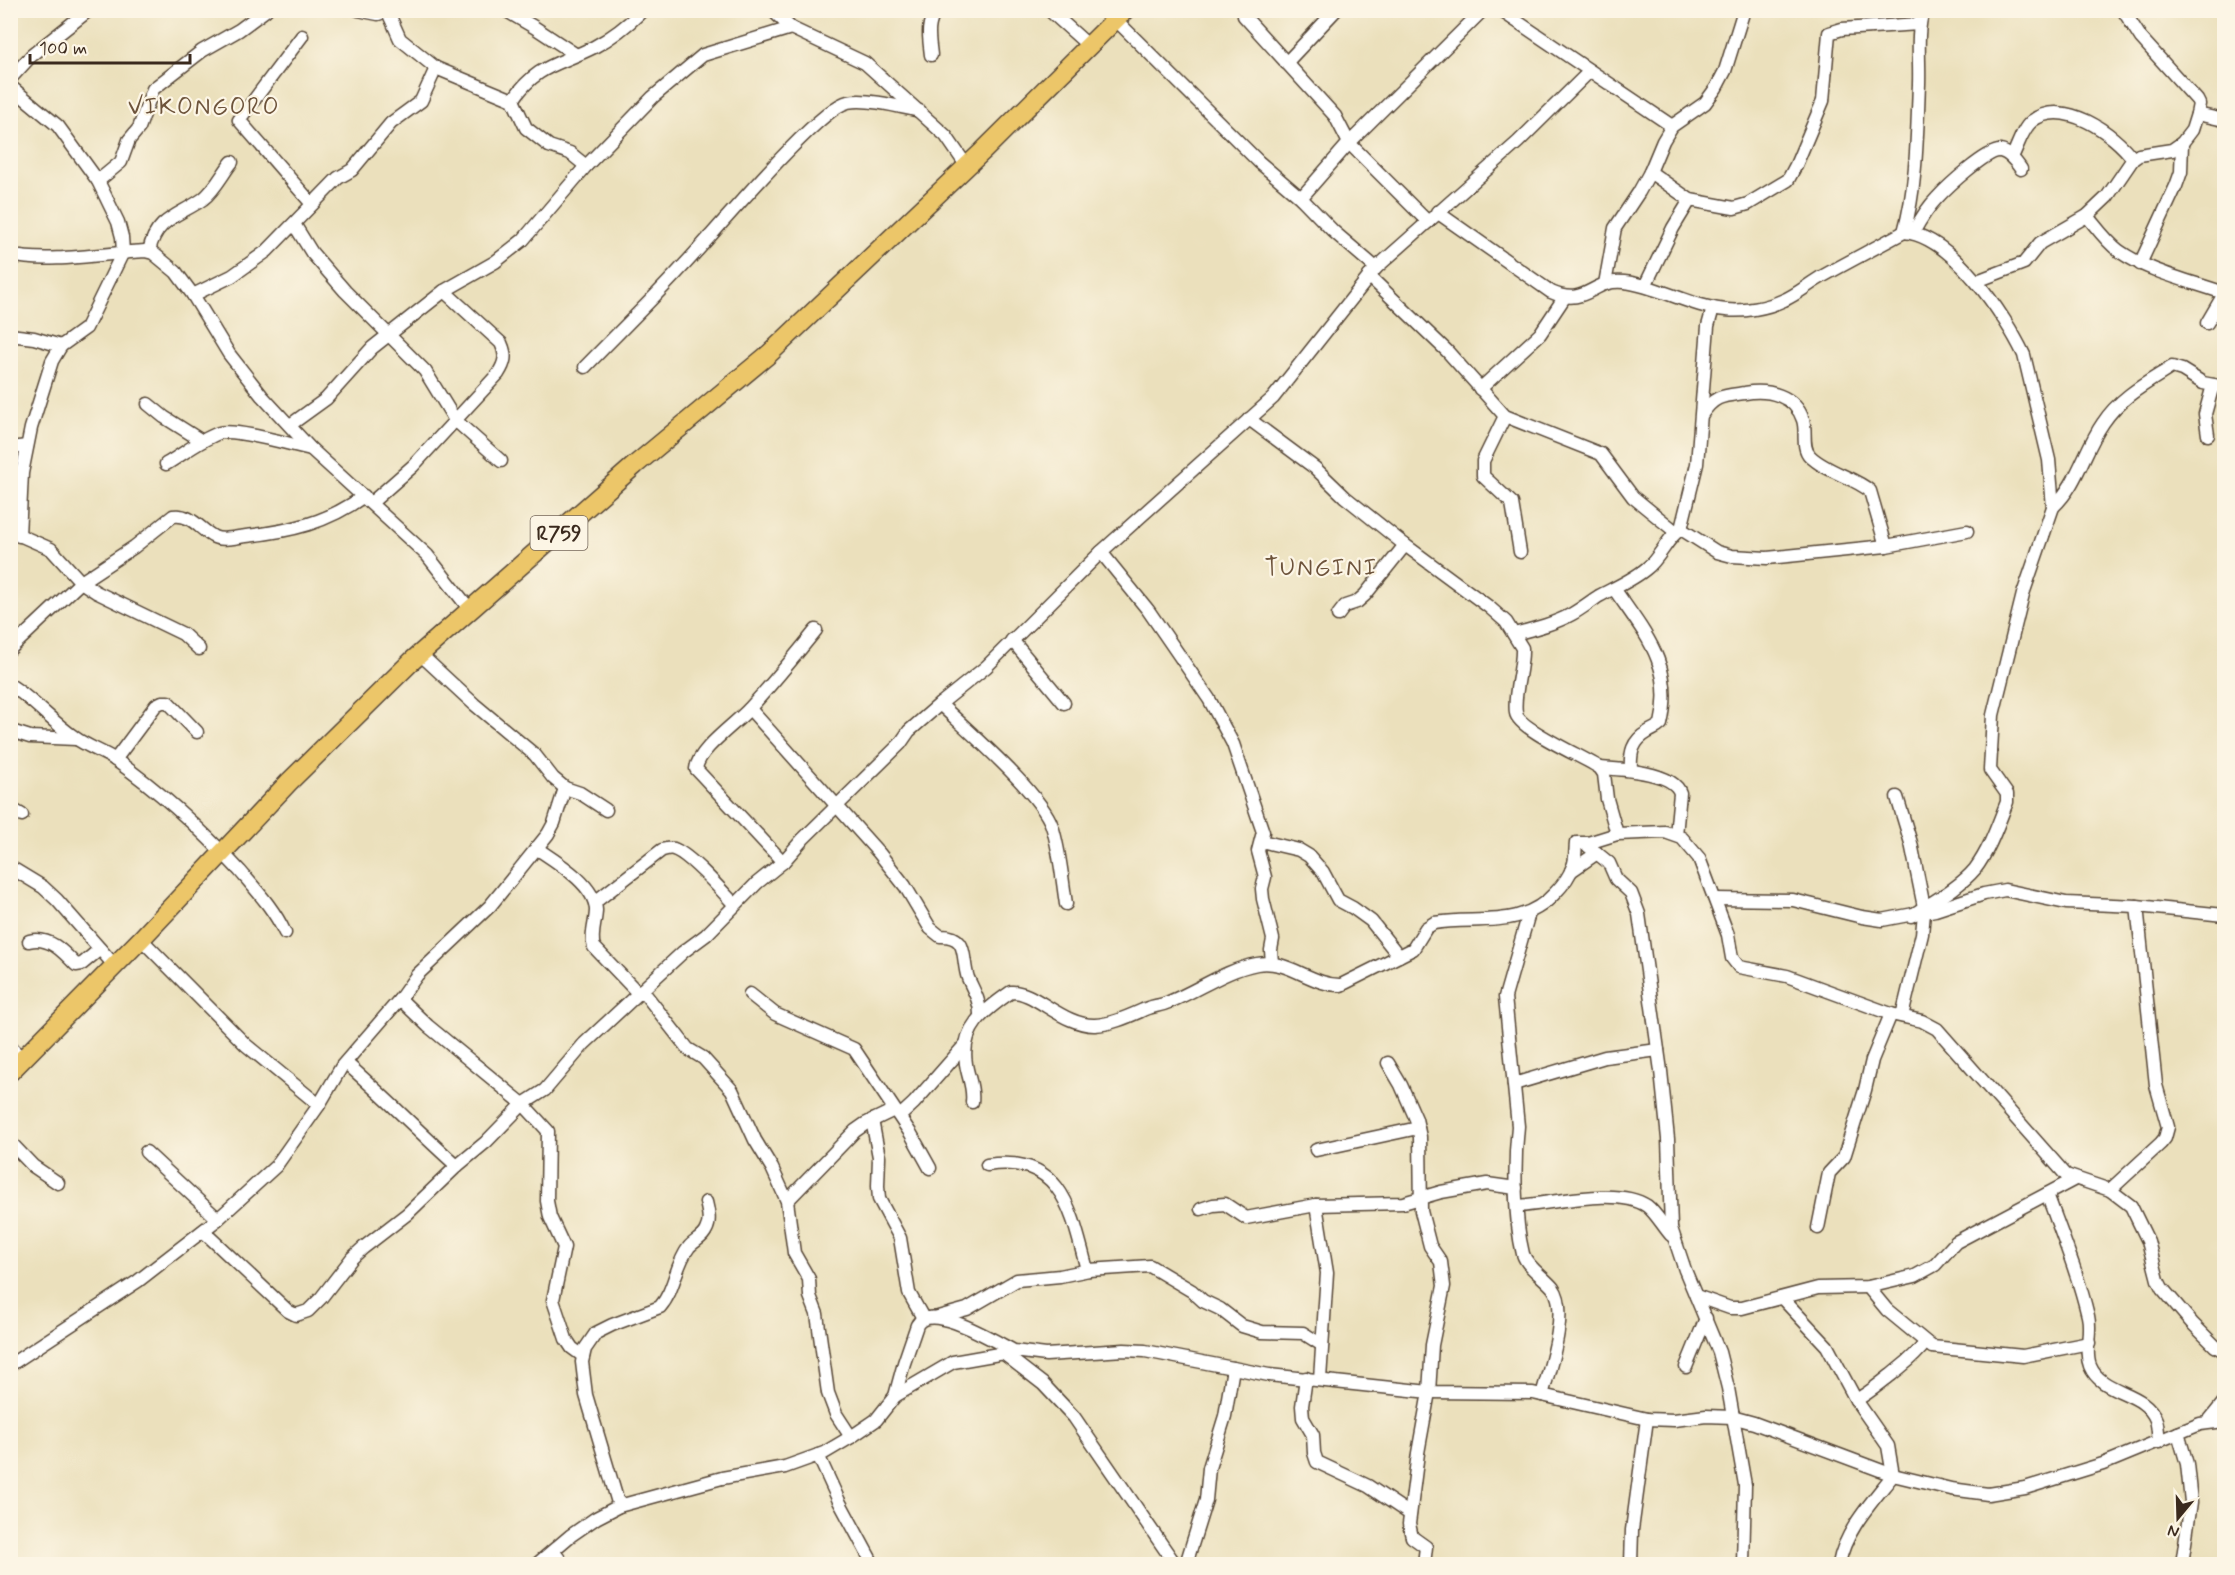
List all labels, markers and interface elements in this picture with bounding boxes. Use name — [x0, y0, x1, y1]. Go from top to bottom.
scale bar — [30, 27, 190, 65]
text: 100 m — [39, 37, 87, 61]
district label: VIKONGORO — [128, 92, 280, 123]
road number: R759 — [530, 516, 588, 550]
district label: TUNGINI — [1264, 553, 1378, 584]
north arrow — [2148, 1488, 2208, 1548]
text: N — [2165, 1519, 2182, 1542]

